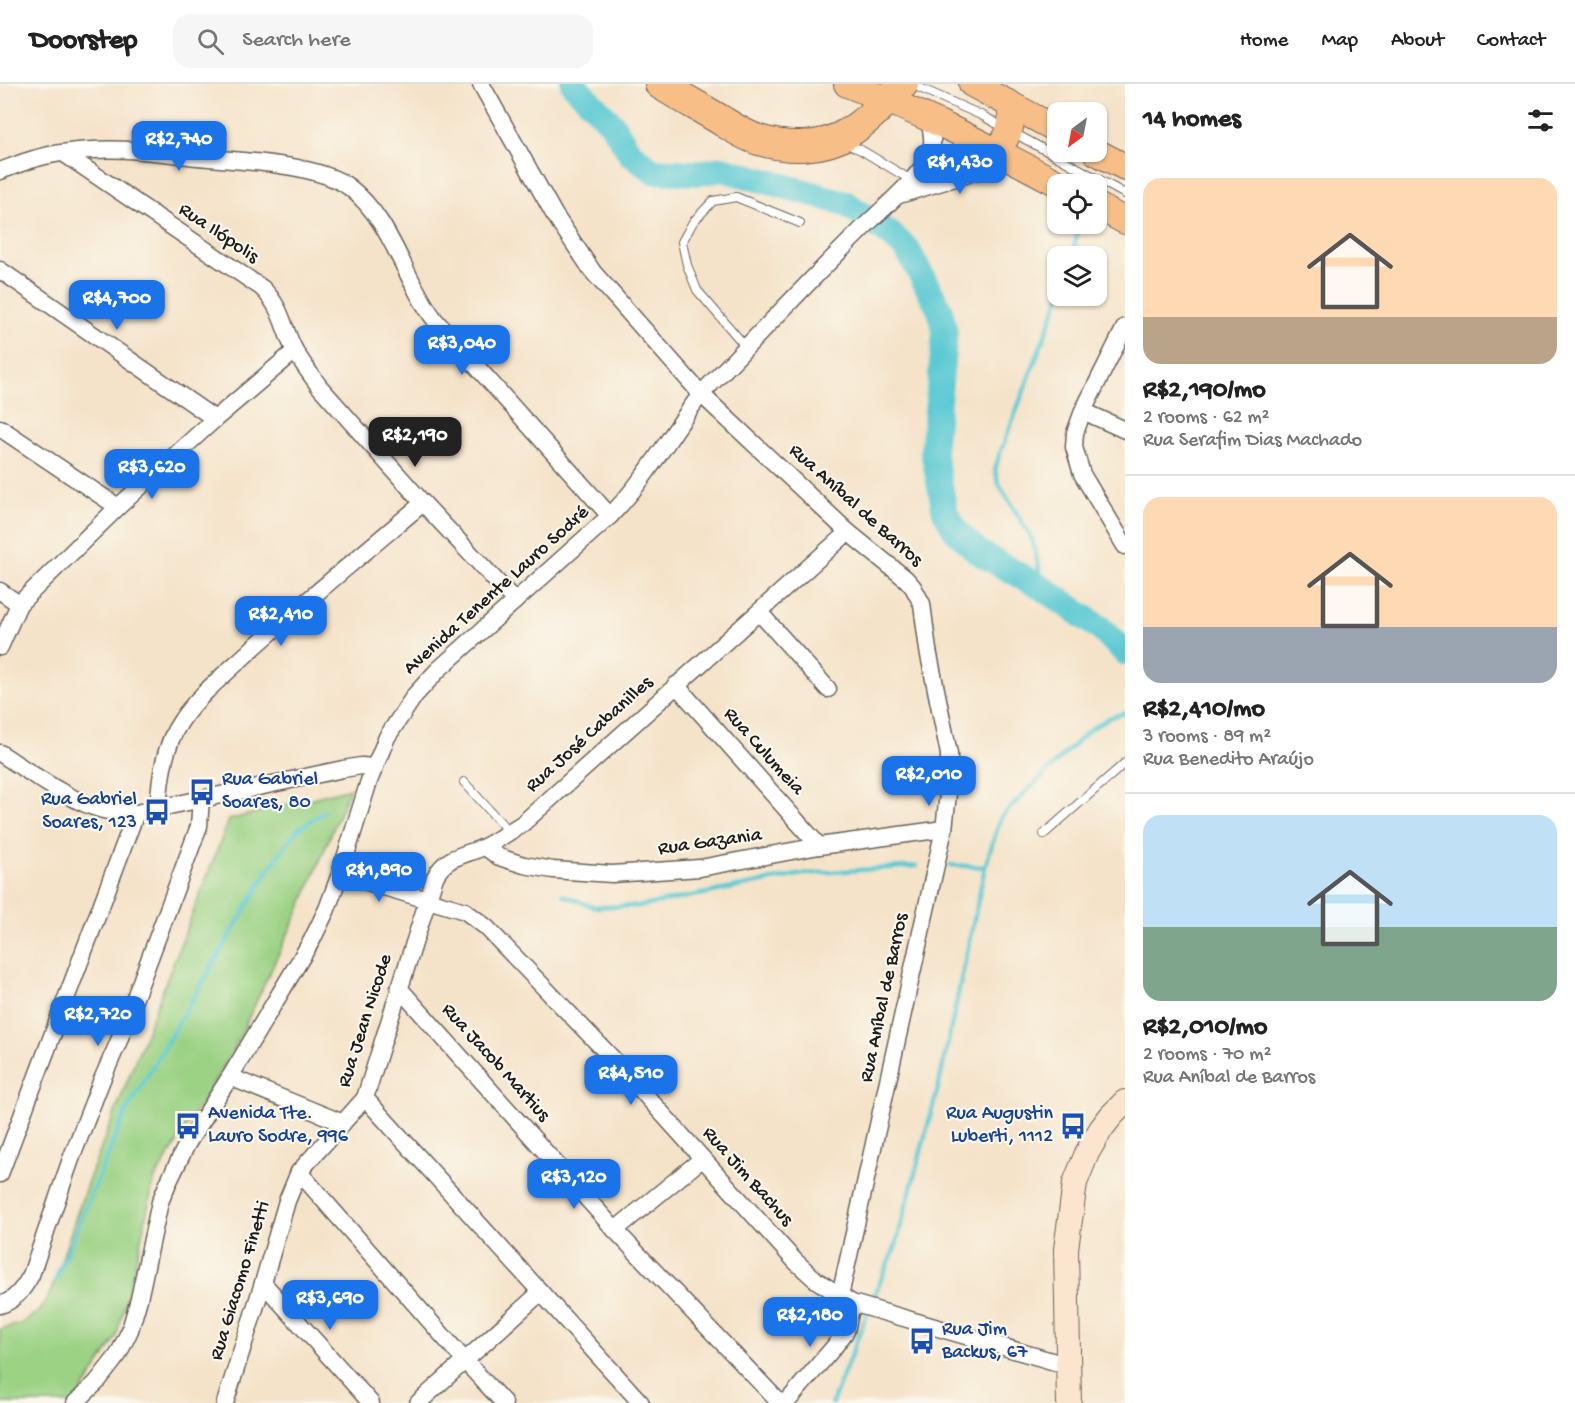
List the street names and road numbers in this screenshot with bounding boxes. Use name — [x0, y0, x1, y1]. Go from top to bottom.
street label: Rua Ilópolis — [174, 199, 263, 270]
street label: Rua Aníbal de Barros — [783, 440, 927, 573]
street label: Avenida Tenente Lauro Sodré — [399, 501, 595, 680]
street label: Rua José Cabanilles — [522, 671, 659, 798]
street label: Rua Culumeia — [718, 704, 809, 801]
street label: Rua Gazania — [657, 824, 764, 862]
street label: Rua Aníbal de Barros — [856, 911, 914, 1085]
street label: Rua Jean Nicode — [334, 951, 399, 1090]
street label: Rua Jacob Martius — [436, 999, 555, 1127]
street label: Rua Jim Bachus — [697, 1123, 798, 1232]
street label: Rua Giacomo Finetti — [206, 1199, 276, 1363]

